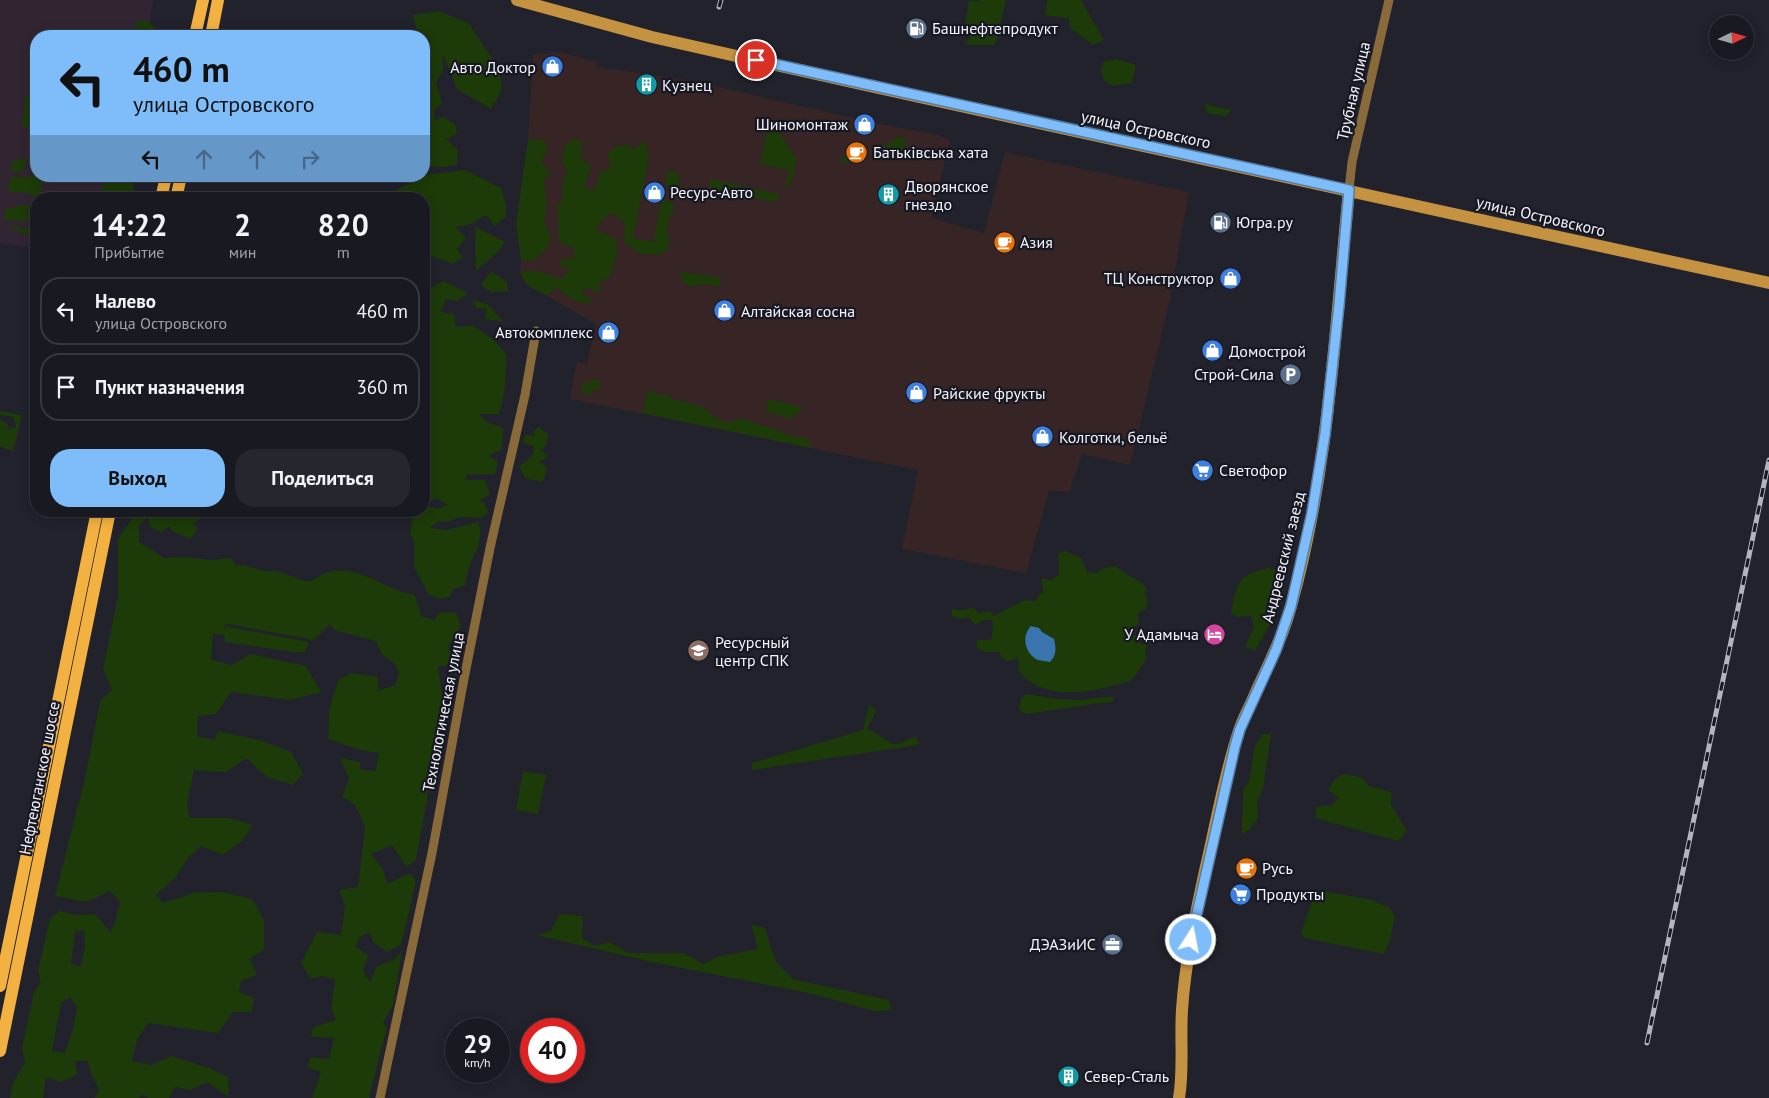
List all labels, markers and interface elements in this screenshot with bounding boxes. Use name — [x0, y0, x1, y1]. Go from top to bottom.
north arrow — [1709, 15, 1754, 60]
map controls — [1709, 15, 1754, 60]
fuel station icon: Башнефтепродукт — [904, 16, 928, 40]
place label: Башнефтепродукт — [932, 18, 1058, 38]
pin — [735, 39, 777, 81]
street label: Трубная улица — [1332, 40, 1374, 142]
text: 460 m — [133, 46, 230, 92]
icon: arrive — [742, 46, 770, 74]
icon: left — [50, 50, 115, 115]
shop icon: Авто Доктор — [540, 55, 564, 79]
place label: Авто Доктор — [450, 57, 536, 77]
building icon: Кузнец — [634, 73, 658, 97]
place label: Кузнец — [662, 75, 712, 95]
text: улица Островского — [133, 90, 314, 118]
street label: улица Островского — [1079, 105, 1213, 153]
shop icon: Шиномонтаж — [852, 112, 876, 136]
place label: Шиномонтаж — [756, 114, 848, 134]
cafe icon: Батькiвська хата — [845, 140, 869, 164]
place label: Батькiвська хата — [873, 142, 988, 162]
icon: left — [137, 145, 165, 173]
icon: ahead — [190, 145, 218, 173]
icon: ahead — [243, 145, 271, 173]
icon: right — [296, 145, 324, 173]
place label: Дворянское гнездо — [905, 176, 989, 214]
shop icon: Ресурс-Авто — [642, 180, 666, 204]
place label: Ресурс-Авто — [670, 182, 753, 202]
building icon: Дворянское гнездо — [877, 183, 901, 207]
street label: улица Островского — [1474, 191, 1608, 241]
text: 14:22 — [91, 205, 167, 244]
text: 2 — [234, 205, 251, 244]
text: 820 — [318, 205, 369, 244]
fuel station icon: Югра.ру — [1208, 210, 1232, 234]
place label: Югра.ру — [1236, 212, 1293, 232]
cafe icon: Азия — [992, 230, 1016, 254]
place label: Азия — [1020, 232, 1053, 252]
text: Прибытие — [94, 242, 165, 262]
text: мин — [229, 242, 256, 262]
text: m — [337, 242, 350, 262]
shop icon: ТЦ Конструктор — [1218, 266, 1242, 290]
place label: ТЦ Конструктор — [1104, 268, 1214, 288]
text: Налево — [95, 289, 156, 313]
icon: left — [52, 297, 80, 325]
text: 460 m — [356, 299, 408, 323]
shop icon: Алтайская сосна — [713, 299, 737, 323]
place label: Алтайская сосна — [741, 301, 855, 321]
text: улица Островского — [95, 313, 227, 333]
shop icon: Автокомплекс — [597, 320, 621, 344]
place label: Автокомплекс — [495, 322, 593, 342]
shop icon: Домострой — [1201, 339, 1225, 363]
place label: Домострой — [1229, 341, 1306, 361]
parking icon: Строй-Сила — [1278, 362, 1302, 386]
place label: Строй-Сила — [1194, 364, 1274, 384]
icon: arrive — [52, 373, 80, 401]
text: Пункт назначения — [95, 375, 245, 399]
text: 360 m — [356, 375, 408, 399]
shop icon: Райские фрукты — [905, 381, 929, 405]
place label: Райские фрукты — [933, 383, 1045, 403]
shop icon: Колготки, бельё — [1031, 425, 1055, 449]
place label: Колготки, бельё — [1059, 427, 1167, 447]
button: Выход — [50, 449, 225, 507]
button: Поделиться — [235, 449, 410, 507]
supermarket icon: Светофор — [1191, 458, 1215, 482]
place label: Светофор — [1219, 460, 1287, 480]
street label: Андреевский заезд — [1257, 489, 1309, 625]
hotel icon: У Адамыча — [1203, 622, 1227, 646]
place label: У Адамыча — [1124, 624, 1199, 644]
street label: Технологическая улица — [418, 630, 468, 794]
place label: Ресурсный центр СПК — [715, 632, 790, 670]
school or university icon: Ресурсный центр СПК — [687, 639, 711, 663]
street label: Нефтеюганское шоссе — [14, 700, 64, 856]
cafe icon: Русь — [1234, 856, 1258, 880]
place label: Русь — [1262, 858, 1293, 878]
supermarket icon: Продукты — [1228, 882, 1252, 906]
place label: Продукты — [1256, 884, 1324, 904]
position arrow — [1164, 913, 1216, 965]
office icon: ДЭАЗиИС — [1100, 932, 1124, 956]
place label: ДЭАЗиИС — [1030, 934, 1096, 954]
speed limit sign: 40 — [520, 1018, 585, 1083]
text: 29 — [463, 1028, 492, 1060]
text: km/h — [464, 1055, 491, 1070]
building icon: Север-Сталь — [1056, 1064, 1080, 1088]
place label: Север-Сталь — [1084, 1066, 1169, 1086]

